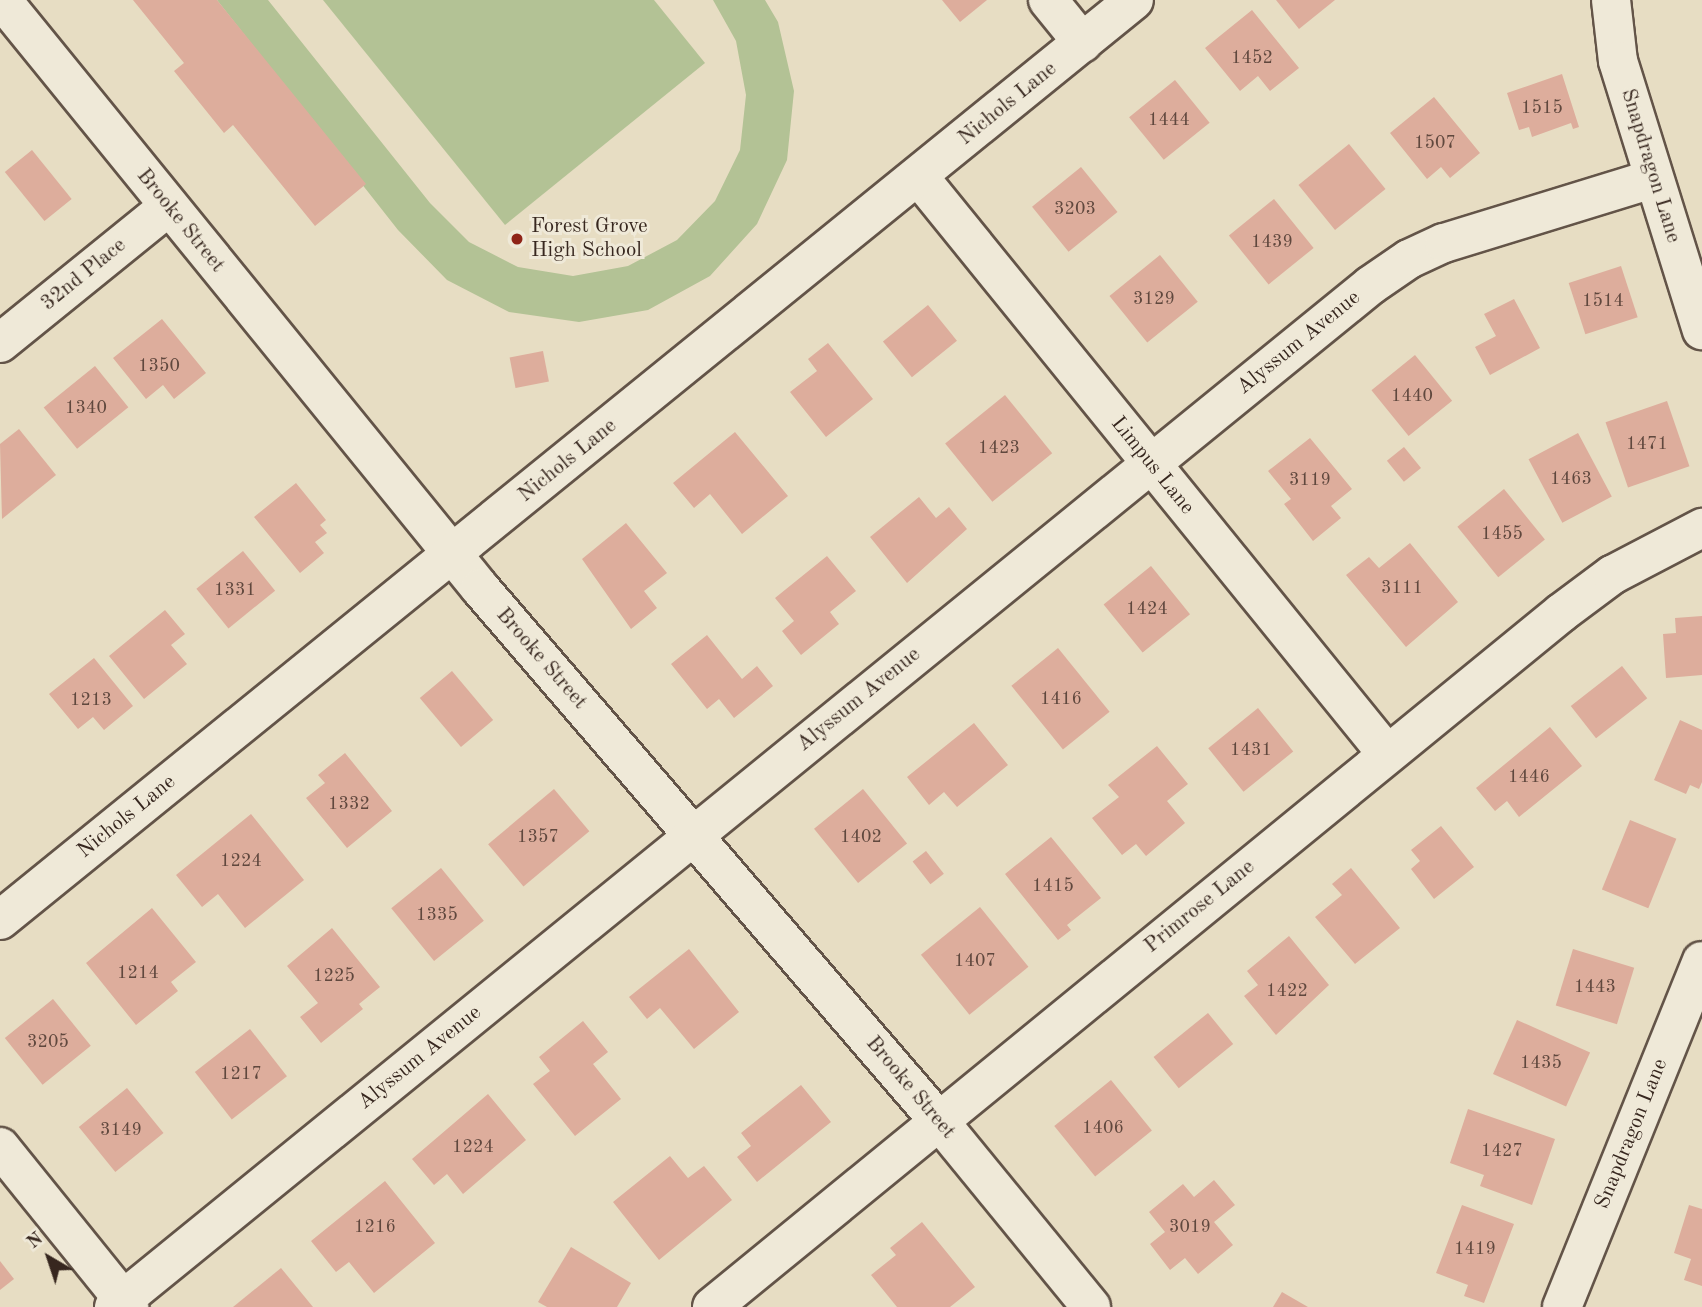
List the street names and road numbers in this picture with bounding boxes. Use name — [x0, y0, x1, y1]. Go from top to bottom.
street label: Nichols Lane — [954, 57, 1062, 151]
street label: Snapdragon Lane — [1615, 86, 1685, 246]
street label: Brooke Street — [131, 164, 229, 278]
street label: 32nd Place — [37, 233, 131, 317]
street label: Alyssum Avenue — [1232, 286, 1366, 400]
street label: Limpus Lane — [1105, 412, 1199, 520]
street label: Nichols Lane — [514, 414, 622, 508]
street label: Brooke Street — [490, 603, 592, 715]
street label: Alyssum Avenue — [792, 643, 926, 757]
street label: Nichols Lane — [73, 770, 181, 864]
street label: Primrose Lane — [1140, 855, 1260, 959]
street label: Alyssum Avenue — [353, 1001, 487, 1115]
street label: Brooke Street — [860, 1032, 960, 1144]
street label: Snapdragon Lane — [1590, 1055, 1674, 1213]

